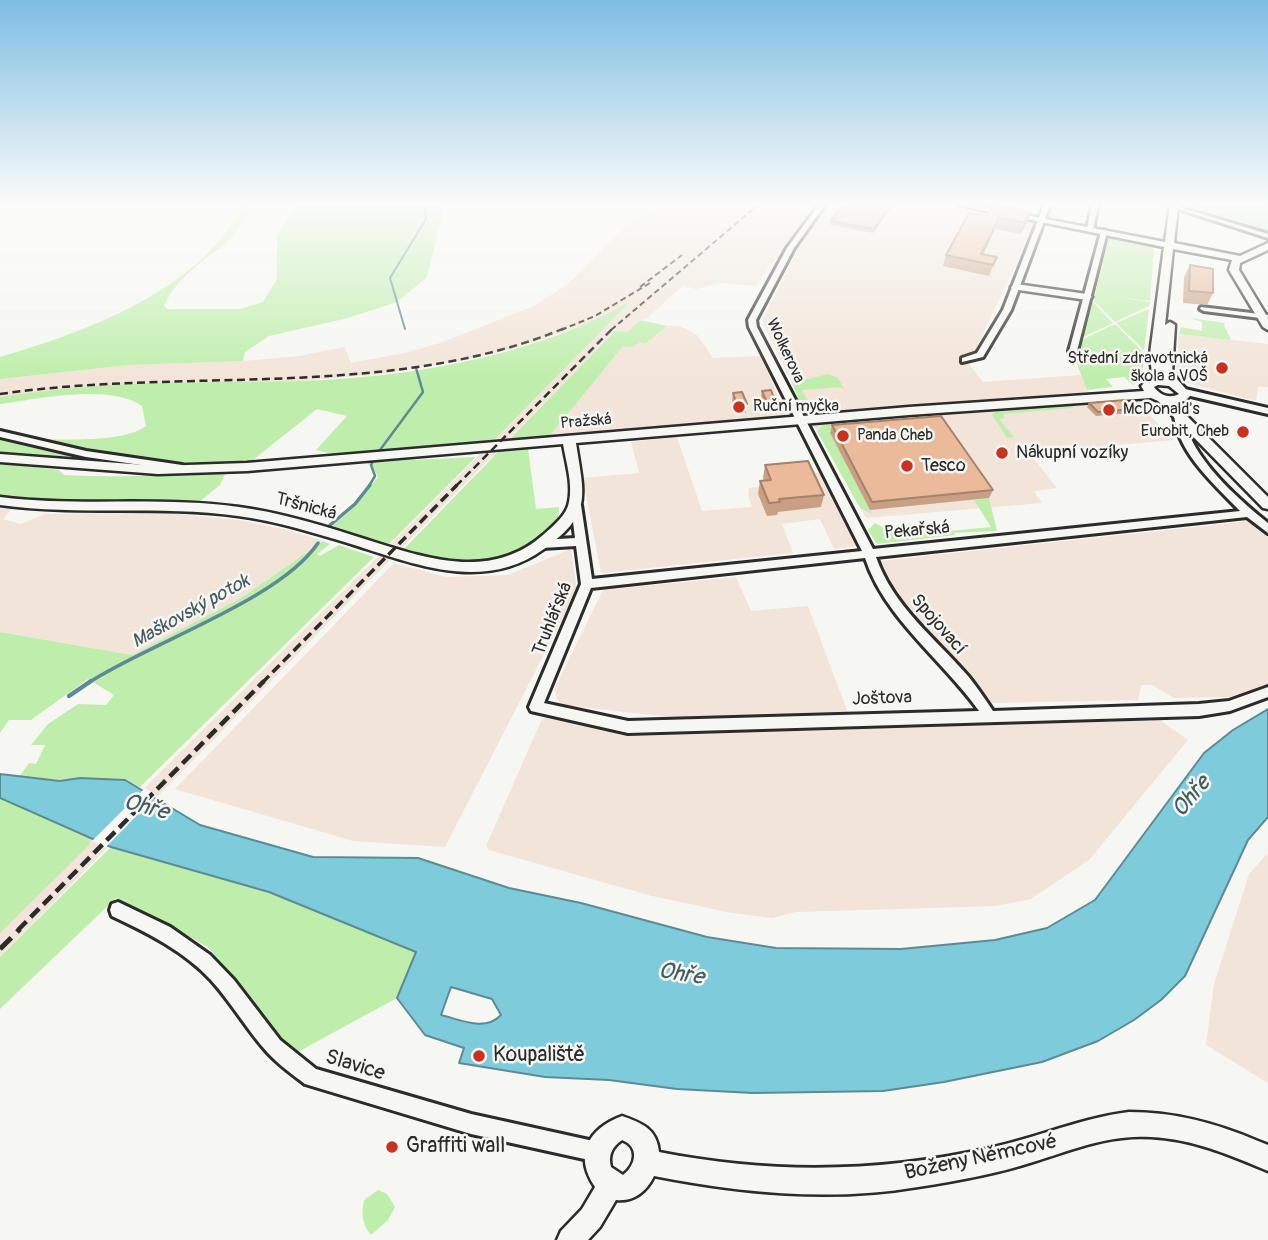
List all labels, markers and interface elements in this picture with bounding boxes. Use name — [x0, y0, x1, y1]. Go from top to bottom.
street label: Wolkerova — [762, 316, 808, 386]
place label: Střední zdravotnická škola a VOŠ — [1068, 349, 1208, 387]
marker: Střední zdravotnická škola a VOŠ — [1214, 360, 1230, 376]
place label: Ruční myčka — [753, 397, 839, 417]
marker: Ruční myčka — [731, 399, 747, 415]
place label: McDonald's — [1123, 400, 1200, 420]
marker: McDonald's — [1101, 402, 1117, 418]
street label: Pražská — [560, 410, 612, 434]
place label: Eurobit, Cheb — [1141, 422, 1229, 442]
marker: Eurobit, Cheb — [1235, 424, 1251, 440]
place label: Panda Cheb — [857, 426, 933, 446]
marker: Panda Cheb — [835, 428, 851, 444]
place label: Nákupní vozíky — [1016, 442, 1128, 464]
marker: Nákupní vozíky — [994, 445, 1010, 461]
place label: Tesco — [921, 455, 966, 477]
marker: Tesco — [899, 458, 915, 474]
street label: Tršnická — [273, 488, 339, 526]
street label: Pekařská — [883, 517, 951, 545]
water label: Maškovský potok — [128, 570, 254, 654]
street label: Truhlářská — [529, 579, 577, 659]
street label: Spojovací — [906, 590, 970, 660]
street label: Joštova — [852, 687, 912, 711]
water label: Ohře — [1167, 771, 1217, 823]
water label: Ohře — [120, 789, 172, 827]
water label: Ohře — [656, 958, 706, 992]
place label: Koupaliště — [493, 1043, 585, 1069]
street label: Slavice — [322, 1045, 388, 1087]
marker: Koupaliště — [471, 1048, 487, 1064]
street label: Boženy Němcové — [902, 1129, 1060, 1187]
place label: Graffiti wall — [406, 1134, 505, 1160]
marker: Graffiti wall — [384, 1139, 400, 1155]

